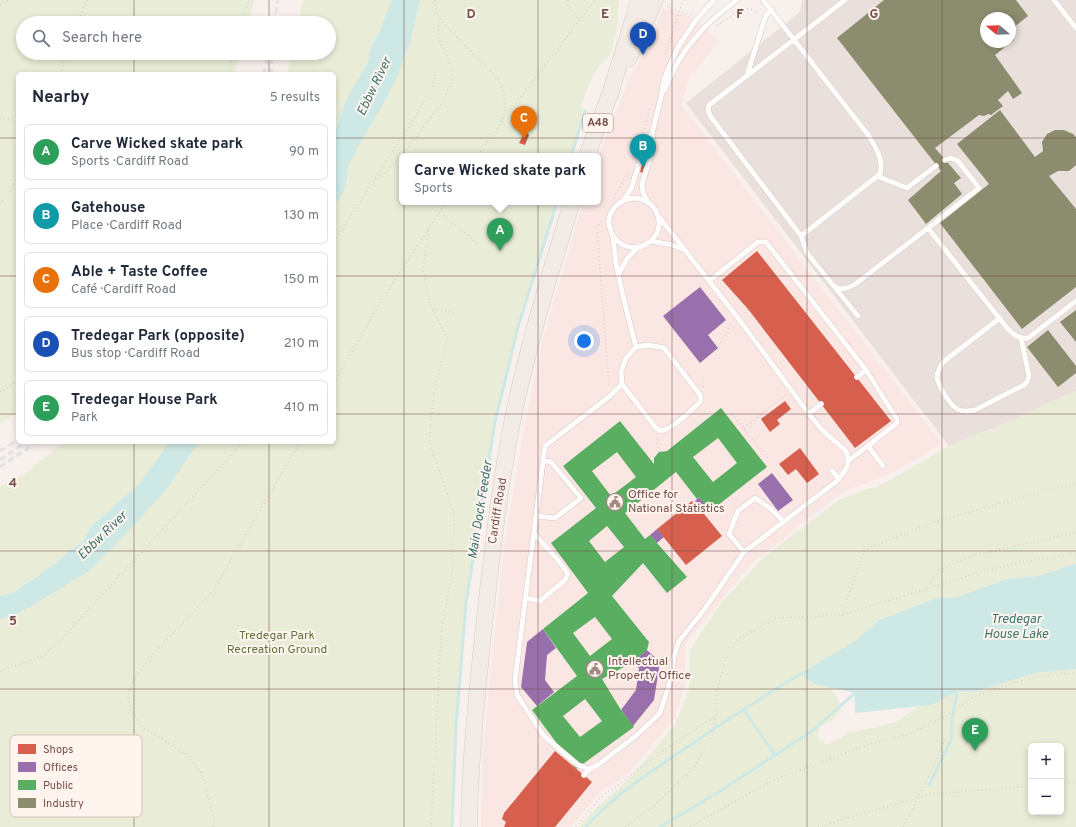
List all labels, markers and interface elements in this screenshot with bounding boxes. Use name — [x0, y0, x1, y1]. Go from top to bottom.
text: D — [466, 7, 476, 23]
text: E — [601, 7, 609, 23]
text: F — [736, 7, 744, 23]
text: G — [870, 7, 879, 23]
north arrow — [980, 12, 1016, 48]
search box — [16, 16, 336, 60]
pin: D — [630, 22, 656, 55]
icon: search — [30, 27, 52, 49]
text: Search here — [62, 29, 142, 48]
water label: Ebbw River — [354, 54, 396, 119]
text: Nearby — [32, 87, 89, 109]
text: 5 results — [270, 90, 320, 106]
pin: C — [511, 106, 537, 139]
road number: A48 — [583, 114, 613, 132]
pin: B — [630, 134, 656, 167]
text: Carve Wicked skate park — [71, 135, 243, 154]
text: A — [41, 144, 51, 160]
text: 90 m — [289, 144, 319, 160]
popup — [399, 153, 601, 205]
text: Sports · Cardiff Road — [71, 154, 188, 170]
text: Carve Wicked skate park — [414, 162, 586, 181]
text: Sports — [414, 181, 453, 197]
text: Gatehouse — [71, 199, 145, 218]
text: B — [42, 208, 50, 224]
text: 130 m — [284, 208, 319, 224]
text: Place · Cardiff Road — [71, 218, 182, 234]
pin: A — [487, 218, 513, 251]
text: Able + Taste Coffee — [71, 263, 208, 282]
text: C — [42, 272, 50, 288]
text: 150 m — [284, 272, 319, 288]
text: Café · Cardiff Road — [71, 282, 176, 298]
text: Tredegar Park (opposite) — [71, 327, 245, 346]
your location — [574, 331, 594, 351]
text: D — [41, 336, 51, 352]
text: 210 m — [284, 336, 319, 352]
text: Bus stop · Cardiff Road — [71, 346, 200, 362]
text: Tredegar House Park — [71, 391, 218, 410]
text: E — [42, 400, 50, 416]
text: 410 m — [284, 400, 319, 416]
text: Park — [71, 410, 98, 426]
water label: Main Dock Feeder — [465, 459, 497, 560]
text: 4 — [9, 476, 17, 492]
street label: Cardiff Road — [485, 477, 511, 545]
place label: Office for National Statistics — [628, 487, 725, 517]
public building icon: Office for National Statistics — [605, 492, 625, 512]
water label: Ebbw River — [75, 508, 132, 564]
water label: Tredegar House Lake — [984, 612, 1049, 643]
text: 5 — [9, 614, 17, 630]
park label: Tredegar Park Recreation Ground — [227, 628, 327, 658]
place label: Intellectual Property Office — [608, 654, 691, 684]
public building icon: Intellectual Property Office — [585, 659, 605, 679]
pin: E — [962, 718, 988, 751]
legend — [10, 735, 142, 817]
text: Shops — [43, 743, 73, 757]
map controls — [1028, 743, 1064, 815]
button: + — [1028, 743, 1064, 779]
text: Offices — [43, 761, 78, 775]
text: Public — [43, 779, 73, 793]
button: − — [1028, 779, 1064, 815]
text: Industry — [43, 797, 84, 811]

